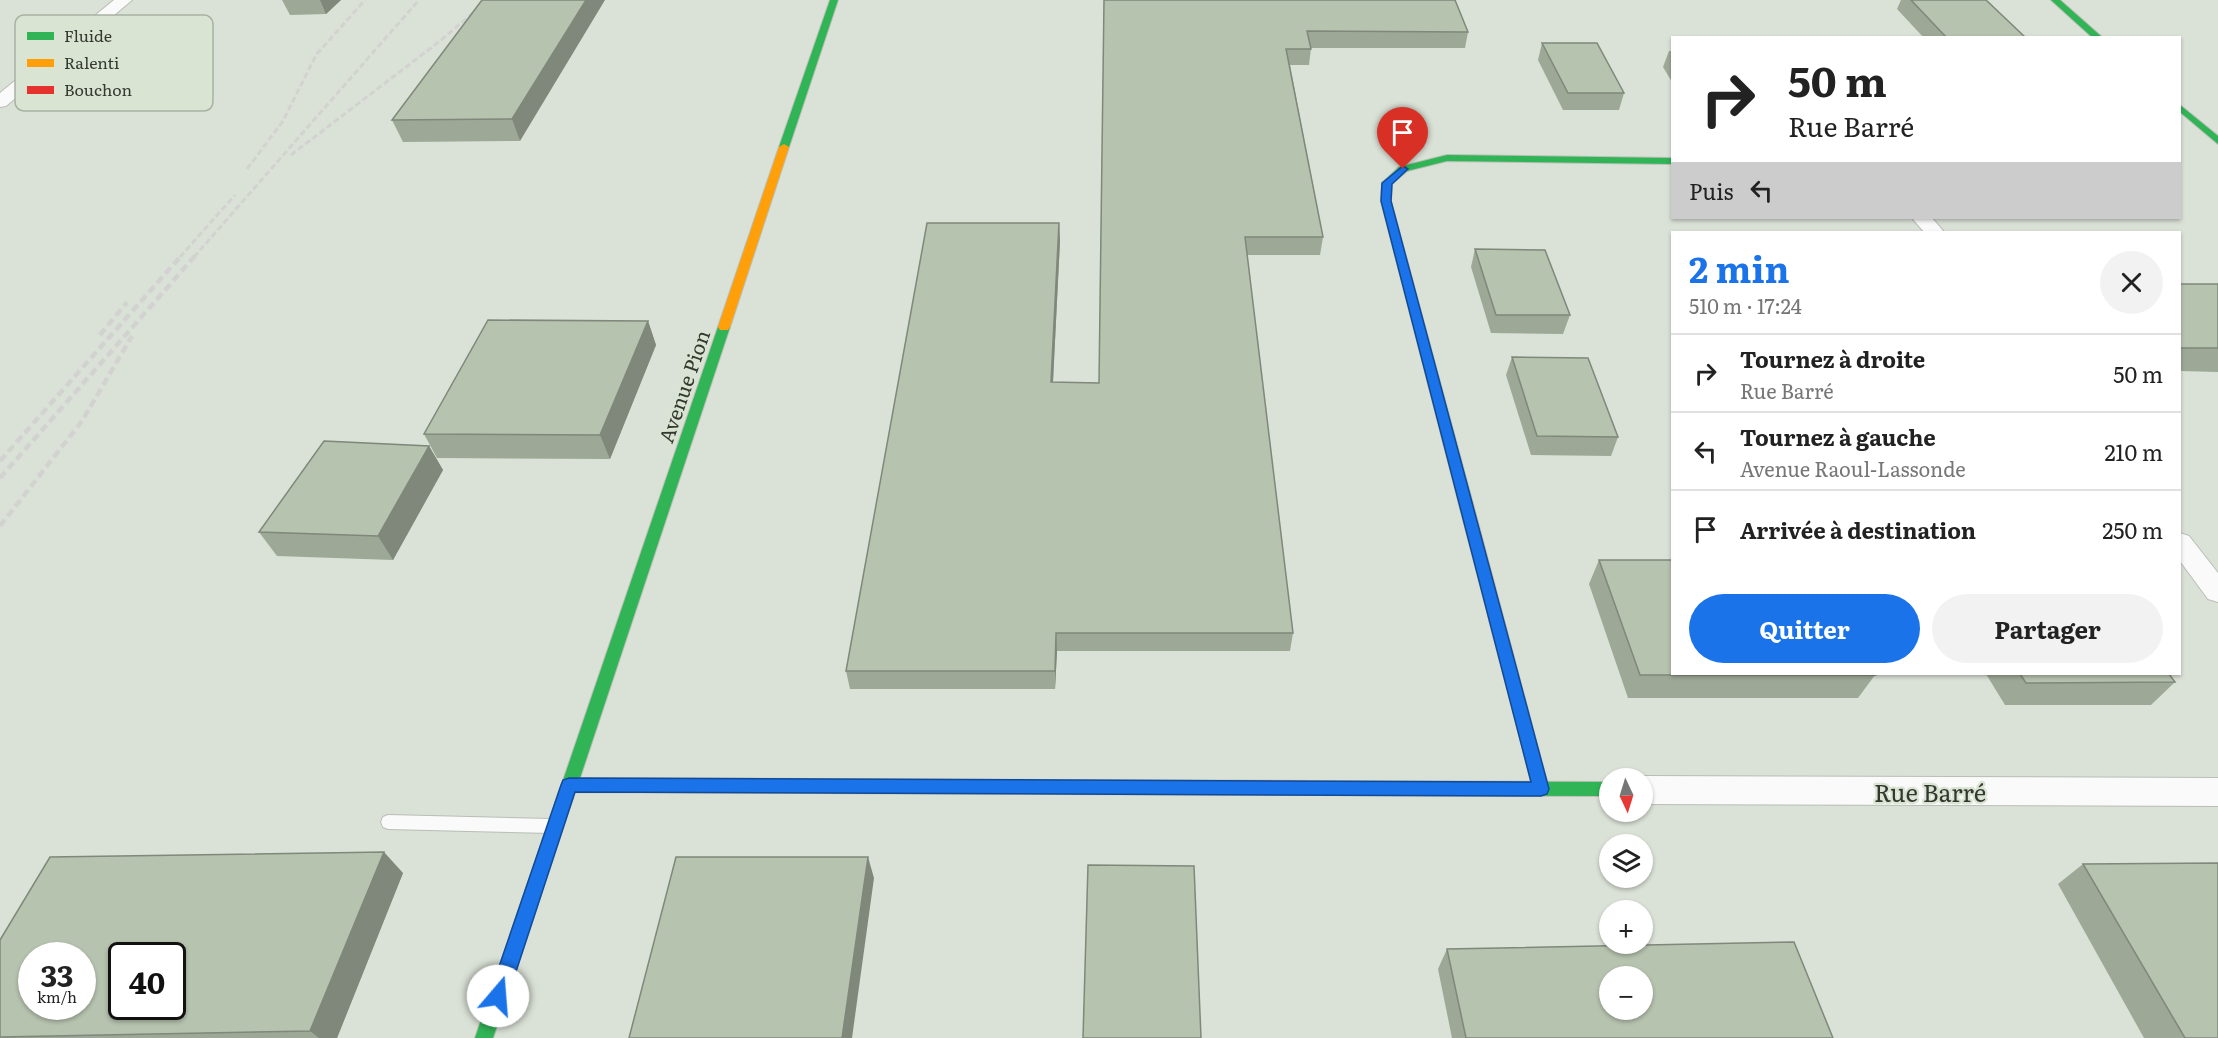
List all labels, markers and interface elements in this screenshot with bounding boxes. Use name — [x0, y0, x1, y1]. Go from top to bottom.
legend — [15, 15, 213, 111]
text: Fluide — [64, 23, 112, 47]
text: 50 m — [1788, 48, 1887, 110]
text: Ralenti — [64, 50, 119, 74]
icon: right — [1689, 60, 1767, 138]
text: Bouchon — [64, 77, 133, 101]
text: Rue Barré — [1788, 105, 1914, 145]
pin — [1377, 107, 1428, 169]
icon: arrive — [1386, 116, 1419, 149]
text: Puis — [1689, 174, 1733, 207]
icon: left — [1745, 174, 1778, 207]
text: 2 min — [1689, 241, 1790, 294]
button: close — [2100, 251, 2163, 314]
text: 510 m · 17:24 — [1689, 290, 1802, 320]
street label: Avenue Pion — [650, 325, 716, 447]
text: Tournez à droite — [1740, 342, 1925, 375]
icon: right — [1689, 357, 1722, 390]
text: 50 m — [2113, 357, 2163, 390]
text: Rue Barré — [1740, 375, 1834, 405]
text: Tournez à gauche — [1740, 420, 1936, 453]
icon: left — [1689, 435, 1722, 468]
text: 210 m — [2104, 435, 2163, 468]
text: Avenue Raoul-Lassonde — [1740, 453, 1966, 483]
icon: arrive — [1689, 513, 1722, 546]
text: Arrivée à destination — [1740, 513, 1976, 546]
text: 250 m — [2102, 513, 2163, 546]
button: Quitter — [1689, 594, 1920, 663]
button: Partager — [1932, 594, 2163, 663]
north arrow — [1599, 768, 1653, 822]
map controls — [1599, 768, 1653, 1020]
street label: Rue Barré — [1874, 774, 1986, 809]
button: layers — [1599, 834, 1653, 888]
button: + — [1599, 900, 1653, 954]
speed limit sign: 40 — [108, 942, 186, 1020]
text: 33 — [41, 952, 73, 996]
position arrow — [466, 964, 530, 1028]
button: − — [1599, 966, 1653, 1020]
text: km/h — [37, 985, 77, 1008]

